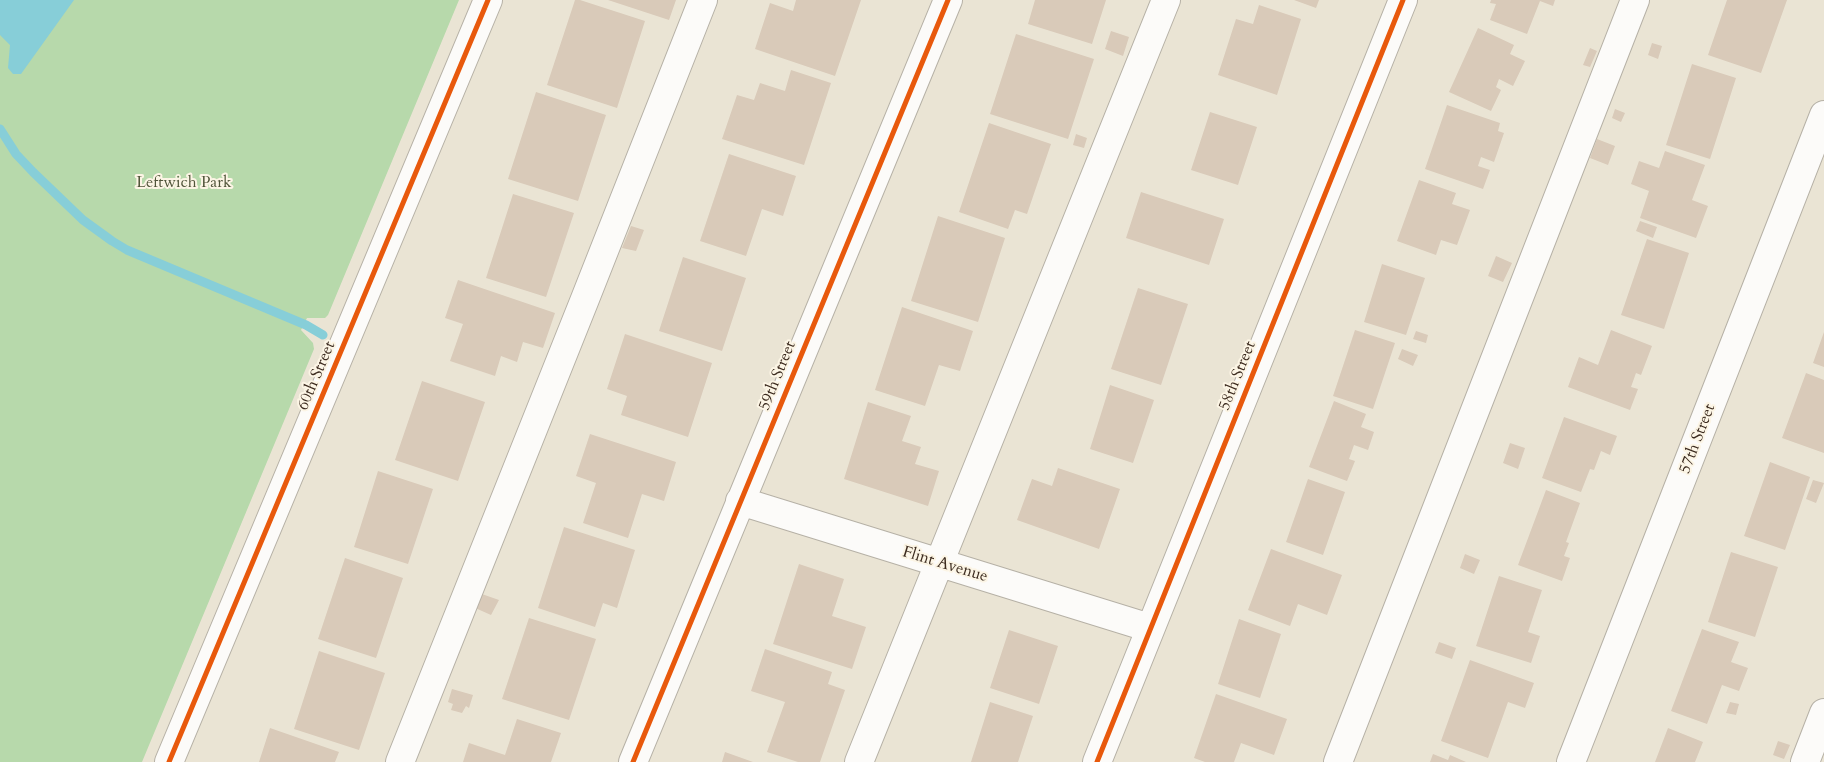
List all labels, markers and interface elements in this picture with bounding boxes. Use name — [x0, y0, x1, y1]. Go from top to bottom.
park label: Leftwich Park — [136, 173, 232, 193]
street label: 60th Street — [294, 339, 340, 413]
street label: 59th Street — [755, 339, 801, 413]
street label: 58th Street — [1215, 339, 1261, 413]
street label: 57th Street — [1676, 401, 1720, 477]
street label: Flint Avenue — [900, 543, 990, 587]

